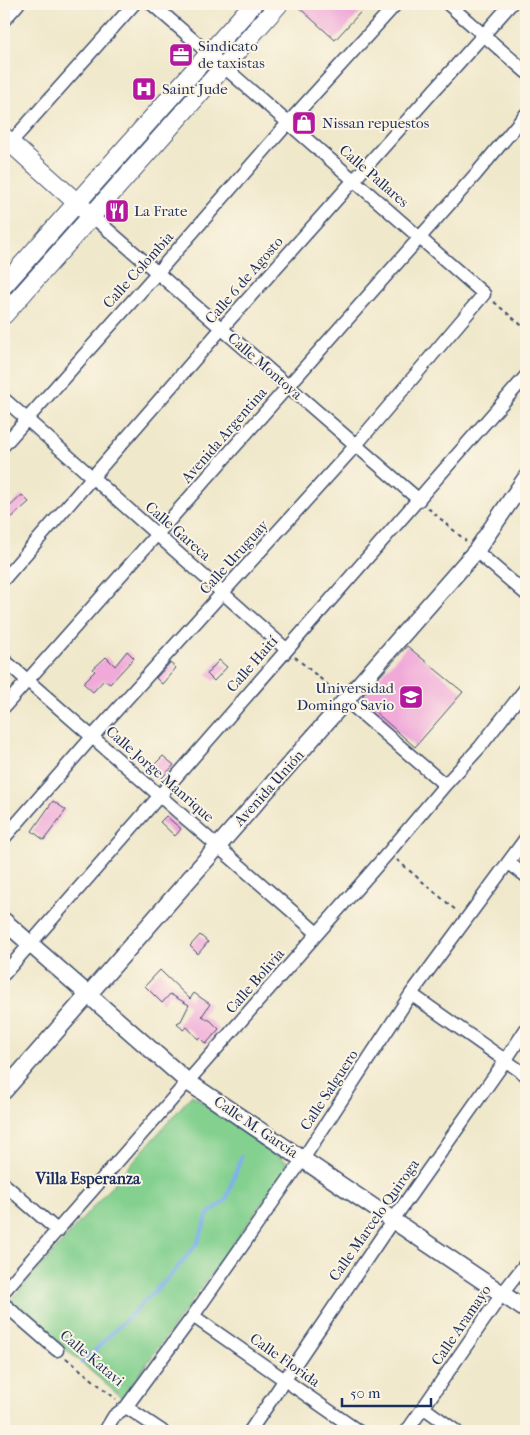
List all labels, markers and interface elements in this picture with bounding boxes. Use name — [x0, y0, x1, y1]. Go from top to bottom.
place label: Sindicato de taxistas — [198, 37, 265, 72]
office icon: Sindicato de taxistas — [168, 42, 194, 68]
hospital icon: Saint Jude — [131, 76, 157, 102]
place label: Saint Jude — [162, 80, 228, 98]
shop icon: Nissan repuestos — [291, 110, 317, 136]
place label: Nissan repuestos — [322, 114, 430, 132]
street label: Calle Pallares — [336, 141, 413, 211]
restaurant icon: La Frate — [104, 198, 130, 224]
place label: La Frate — [134, 202, 188, 220]
street label: Calle Colombia — [99, 227, 178, 312]
street label: Calle 6 de Agosto — [201, 232, 287, 327]
street label: Calle Montoya — [224, 329, 307, 404]
street label: Avenida Argentina — [177, 383, 271, 487]
street label: Calle Gareca — [142, 498, 215, 565]
street label: Calle Uruguay — [196, 515, 273, 598]
street label: Calle Haití — [223, 632, 282, 696]
place label: Universidad Domingo Savio — [297, 679, 395, 714]
school or university icon: Universidad Domingo Savio — [398, 684, 424, 710]
street label: Calle Jorge Manrique — [102, 722, 218, 826]
street label: Avenida Unión — [229, 746, 308, 831]
street label: Calle Bolivia — [222, 944, 289, 1017]
street label: Calle Salguero — [296, 1046, 362, 1134]
street label: Calle M. García — [211, 1092, 302, 1162]
street label: Calle Marcelo Quiroga — [325, 1155, 424, 1285]
district label: Villa Esperanza — [34, 1169, 141, 1189]
street label: Calle Aramayo — [427, 1281, 495, 1369]
street label: Calle Katavi — [56, 1326, 128, 1390]
street label: Calle Florida — [247, 1329, 324, 1391]
scale bar — [342, 1375, 431, 1407]
text: 50 m — [350, 1384, 381, 1402]

